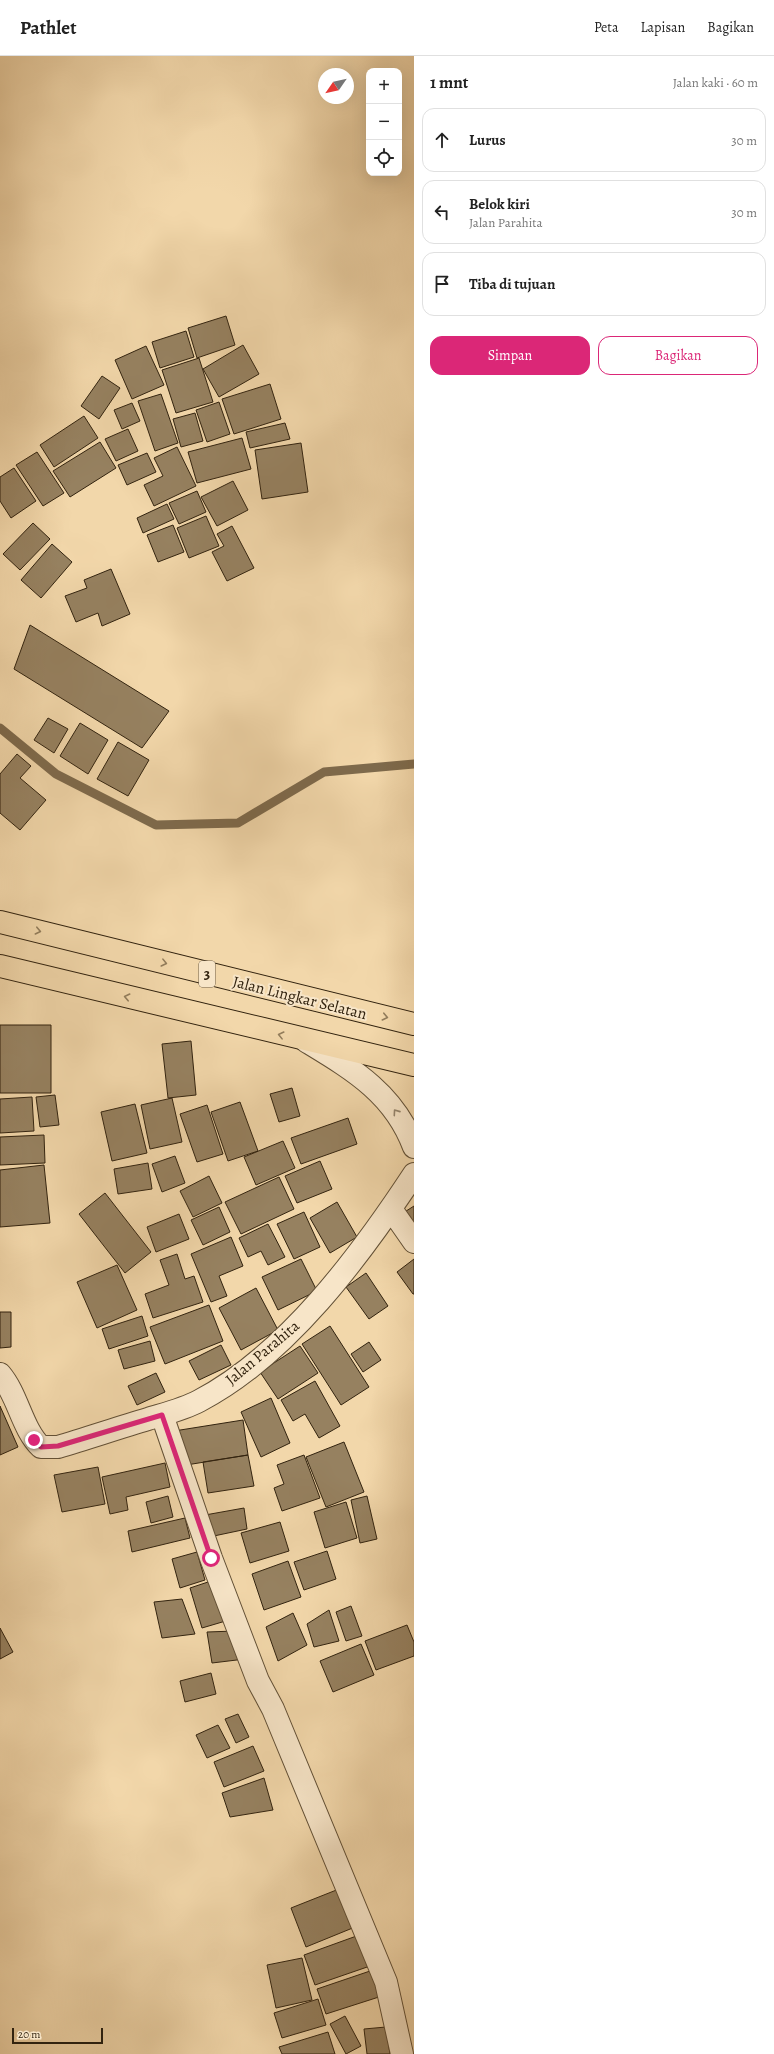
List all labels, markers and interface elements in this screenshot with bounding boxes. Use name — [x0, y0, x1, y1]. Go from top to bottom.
text: Pathlet — [20, 15, 76, 41]
text: Peta — [594, 18, 618, 37]
text: Lapisan — [640, 18, 685, 37]
text: Bagikan — [707, 18, 754, 37]
north arrow — [318, 68, 354, 104]
map controls — [366, 68, 402, 176]
button: + — [366, 68, 402, 104]
text: 1 mnt — [430, 71, 469, 94]
text: Jalan kaki · 60 m — [673, 74, 758, 91]
button: − — [366, 104, 402, 140]
icon: ahead — [431, 129, 453, 151]
text: Lurus — [469, 130, 506, 150]
text: 30 m — [731, 132, 757, 149]
button: locate — [366, 140, 402, 176]
text: Belok kiri — [469, 194, 530, 214]
icon: left — [431, 201, 453, 223]
text: 30 m — [731, 204, 757, 221]
text: Jalan Parahita — [469, 214, 543, 231]
icon: arrive — [431, 273, 453, 295]
text: Tiba di tujuan — [469, 274, 555, 294]
button: Simpan — [430, 336, 590, 375]
button: Bagikan — [598, 336, 758, 375]
one-way arrow — [35, 927, 41, 935]
one-way arrow — [161, 959, 167, 967]
road number: 3 — [199, 961, 215, 987]
street label: Jalan Lingkar Selatan — [230, 971, 369, 1025]
one-way arrow — [124, 994, 130, 1002]
one-way arrow — [382, 1013, 389, 1021]
one-way arrow — [277, 1031, 284, 1039]
one-way arrow — [393, 1109, 401, 1116]
street label: Jalan Parahita — [221, 1315, 305, 1390]
route end — [25, 1431, 43, 1449]
route start — [202, 1549, 220, 1567]
scale bar — [12, 2026, 103, 2045]
text: 20 m — [18, 2027, 40, 2042]

